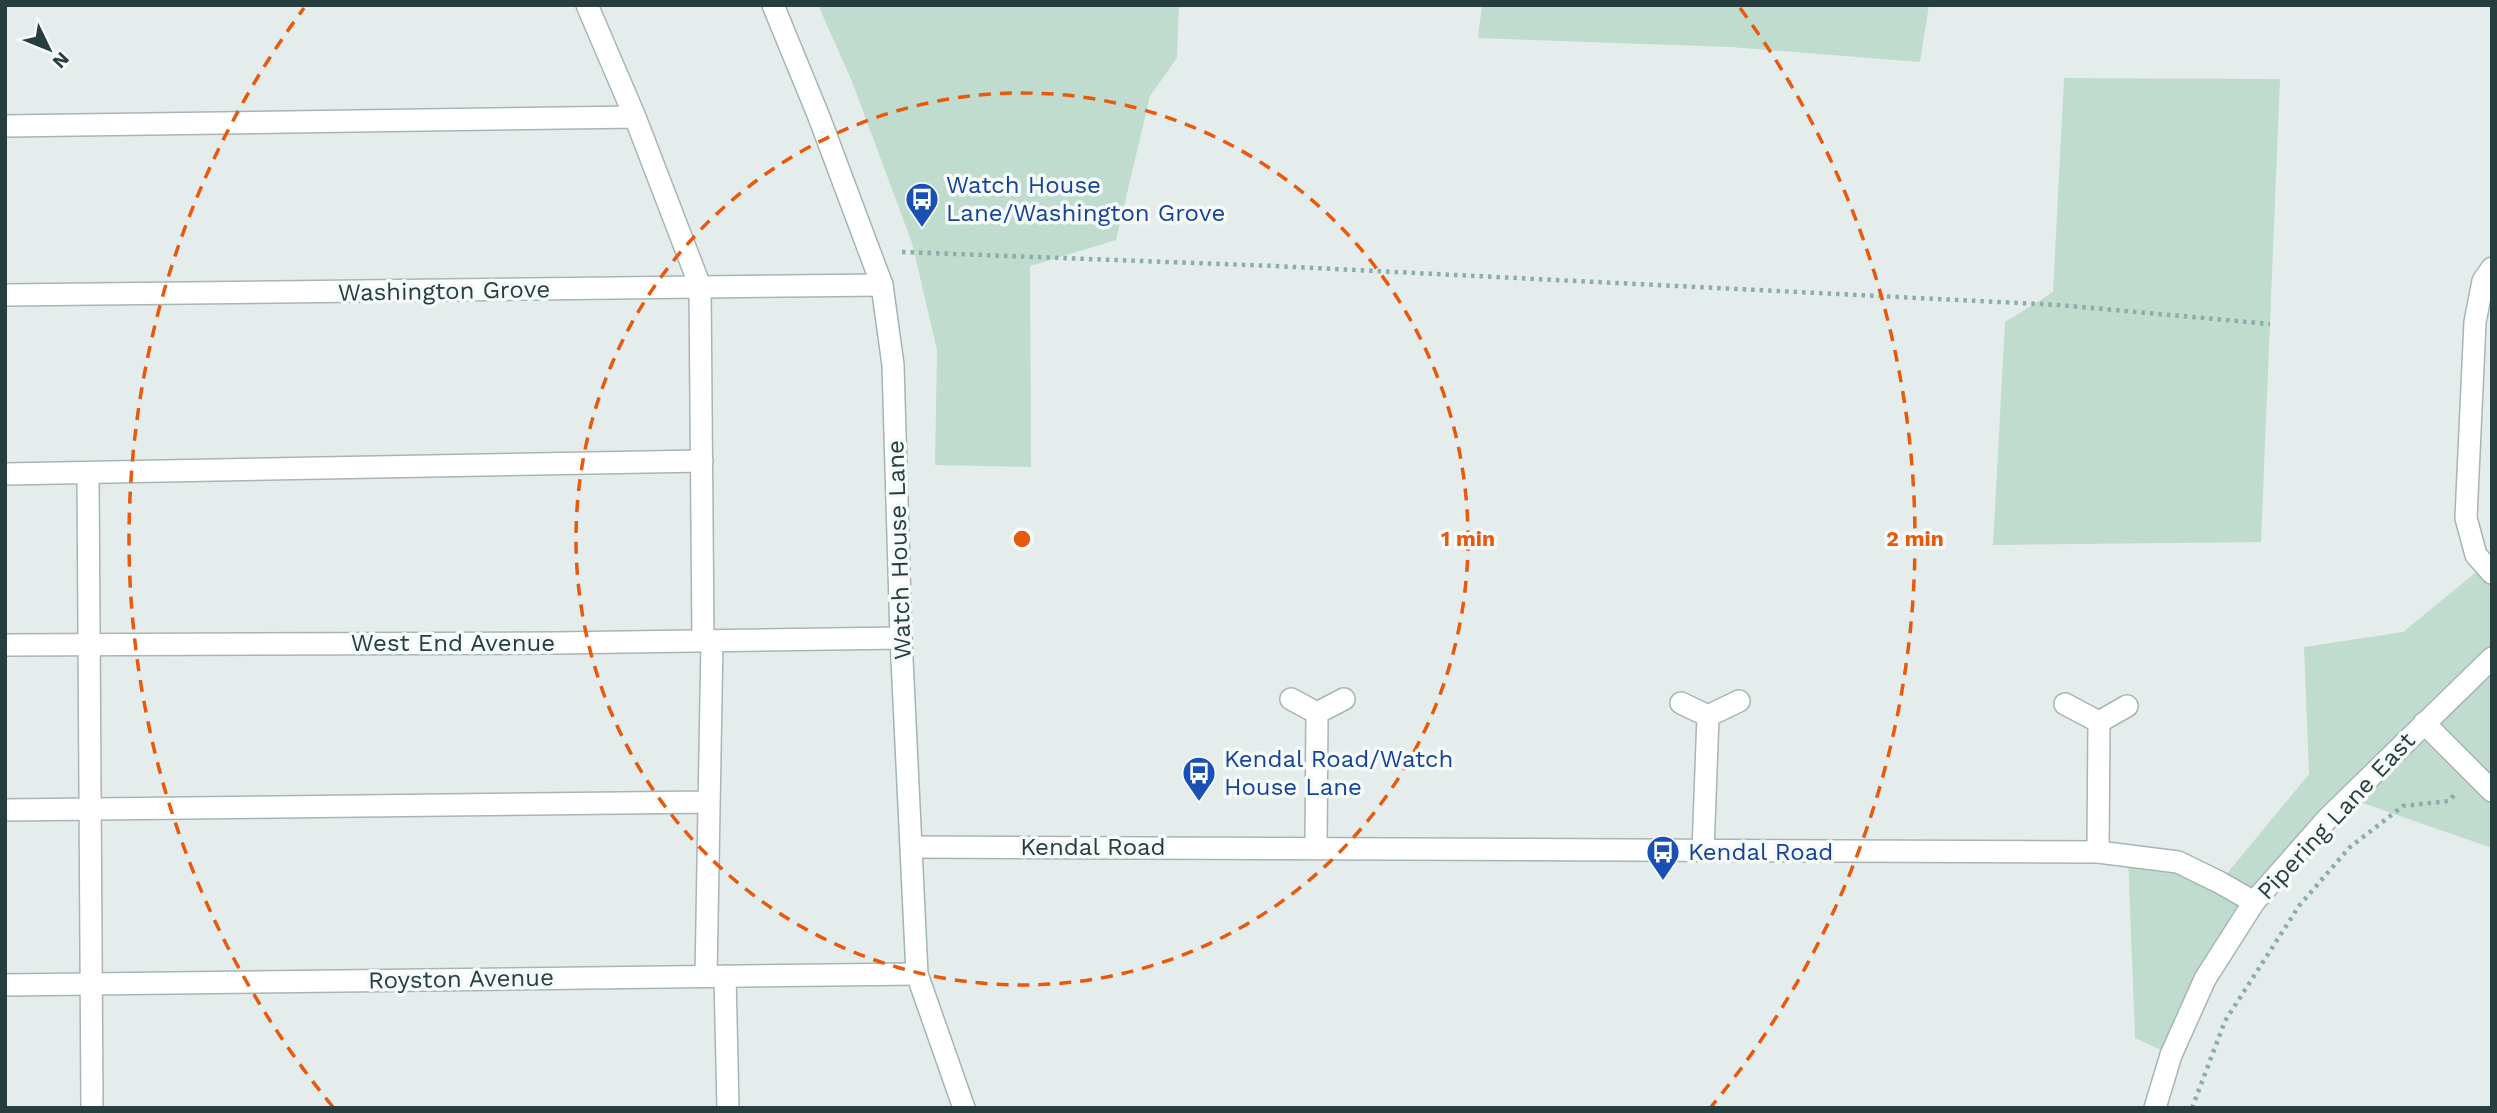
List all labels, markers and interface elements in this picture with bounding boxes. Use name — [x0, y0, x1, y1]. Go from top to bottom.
north arrow — [14, 14, 84, 84]
text: N — [48, 47, 74, 73]
place label: Watch House Lane/Washington Grove — [946, 171, 1225, 227]
bus stop icon: Watch House Lane/Washington Grove — [903, 180, 941, 229]
street label: Washington Grove — [338, 275, 550, 307]
street label: Watch House Lane — [881, 440, 917, 660]
text: 1 min — [1441, 526, 1495, 551]
text: 2 min — [1886, 526, 1944, 551]
centre of rings — [1010, 527, 1034, 551]
street label: West End Avenue — [351, 629, 555, 657]
street label: Pipering Lane East — [2251, 727, 2421, 905]
place label: Kendal Road/Watch House Lane — [1224, 745, 1453, 801]
bus stop icon: Kendal Road/Watch House Lane — [1180, 754, 1218, 803]
street label: Kendal Road — [1020, 833, 1166, 861]
bus stop icon: Kendal Road — [1644, 833, 1682, 882]
place label: Kendal Road — [1688, 838, 1833, 866]
street label: Royston Avenue — [368, 963, 554, 995]

